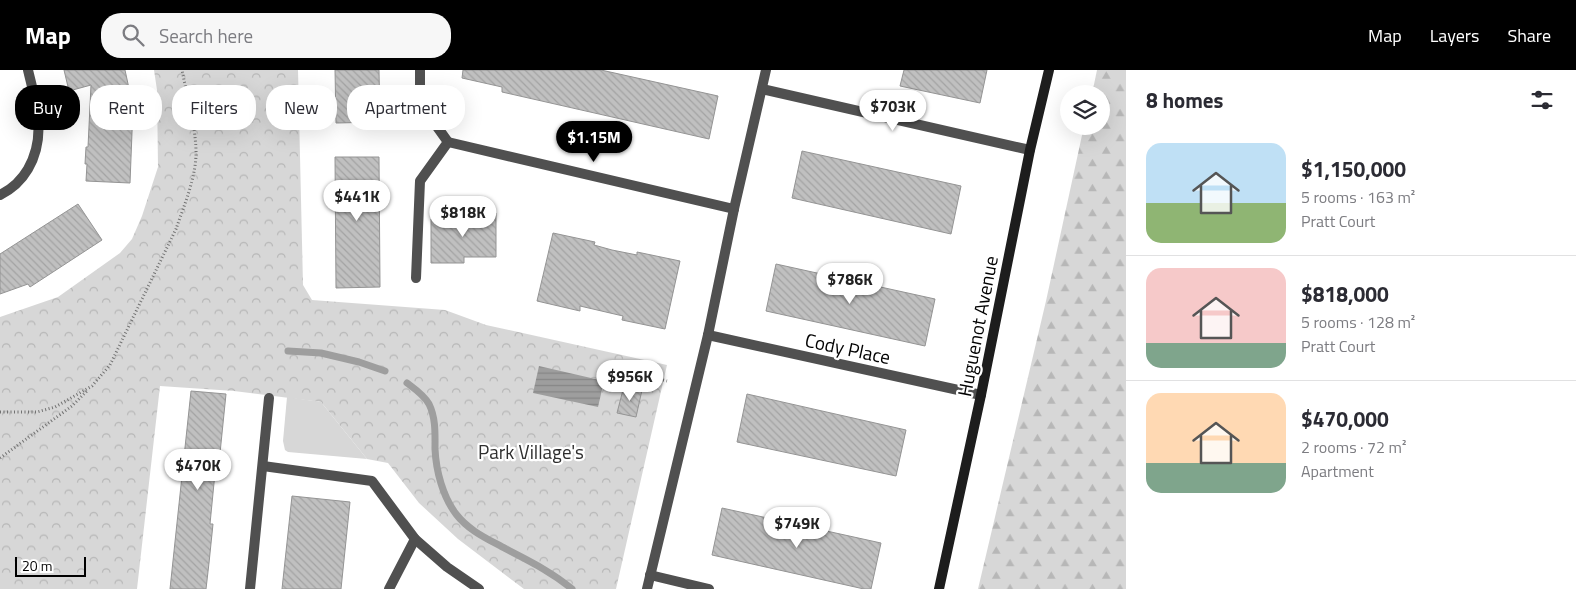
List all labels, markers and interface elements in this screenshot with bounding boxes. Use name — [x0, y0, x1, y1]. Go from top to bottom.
search box — [101, 13, 451, 58]
text: Map — [25, 17, 71, 53]
icon: search — [119, 21, 147, 49]
text: Search here — [159, 21, 253, 50]
text: Map — [1368, 22, 1402, 49]
text: Layers — [1430, 22, 1479, 49]
text: Share — [1507, 22, 1551, 49]
text: 8 homes — [1146, 84, 1223, 116]
chip: Buy — [15, 85, 80, 130]
chip: Rent — [90, 85, 162, 130]
chip: Filters — [172, 85, 256, 130]
chip: New — [266, 85, 337, 130]
chip: Apartment — [347, 85, 465, 130]
map controls — [1060, 85, 1110, 135]
button: layers — [1060, 85, 1110, 135]
icon: filters — [1528, 86, 1556, 114]
pin: $703K — [858, 90, 928, 132]
text: $703K — [870, 94, 916, 118]
pin: $1.15M — [553, 121, 635, 163]
text: $1.15M — [567, 125, 621, 149]
text: $1,150,000 — [1301, 153, 1406, 185]
icon: home — [1186, 163, 1246, 223]
pin: $441K — [322, 180, 392, 222]
text: $441K — [334, 184, 380, 208]
text: 5 rooms · 163 m² — [1301, 185, 1415, 209]
pin: $818K — [428, 196, 498, 238]
text: $818K — [440, 200, 486, 224]
text: Pratt Court — [1301, 209, 1375, 233]
street label: Huguenot Avenue — [949, 253, 1005, 399]
pin: $786K — [815, 262, 885, 305]
text: $786K — [827, 267, 873, 291]
text: $818,000 — [1301, 278, 1389, 310]
icon: home — [1186, 288, 1246, 348]
text: 5 rooms · 128 m² — [1301, 310, 1415, 334]
street label: Cody Place — [803, 325, 893, 371]
text: Pratt Court — [1301, 334, 1375, 358]
pin: $956K — [595, 360, 665, 402]
text: $956K — [607, 364, 653, 388]
text: $470,000 — [1301, 403, 1389, 435]
icon: home — [1186, 413, 1246, 473]
text: 2 rooms · 72 m² — [1301, 435, 1406, 459]
park label: Park Village's — [478, 437, 584, 466]
pin: $470K — [163, 448, 233, 491]
text: $470K — [175, 453, 221, 477]
text: Apartment — [1301, 459, 1374, 483]
pin: $749K — [762, 506, 832, 549]
text: $749K — [774, 511, 820, 535]
scale bar — [15, 554, 86, 577]
text: 20 m — [22, 555, 52, 576]

